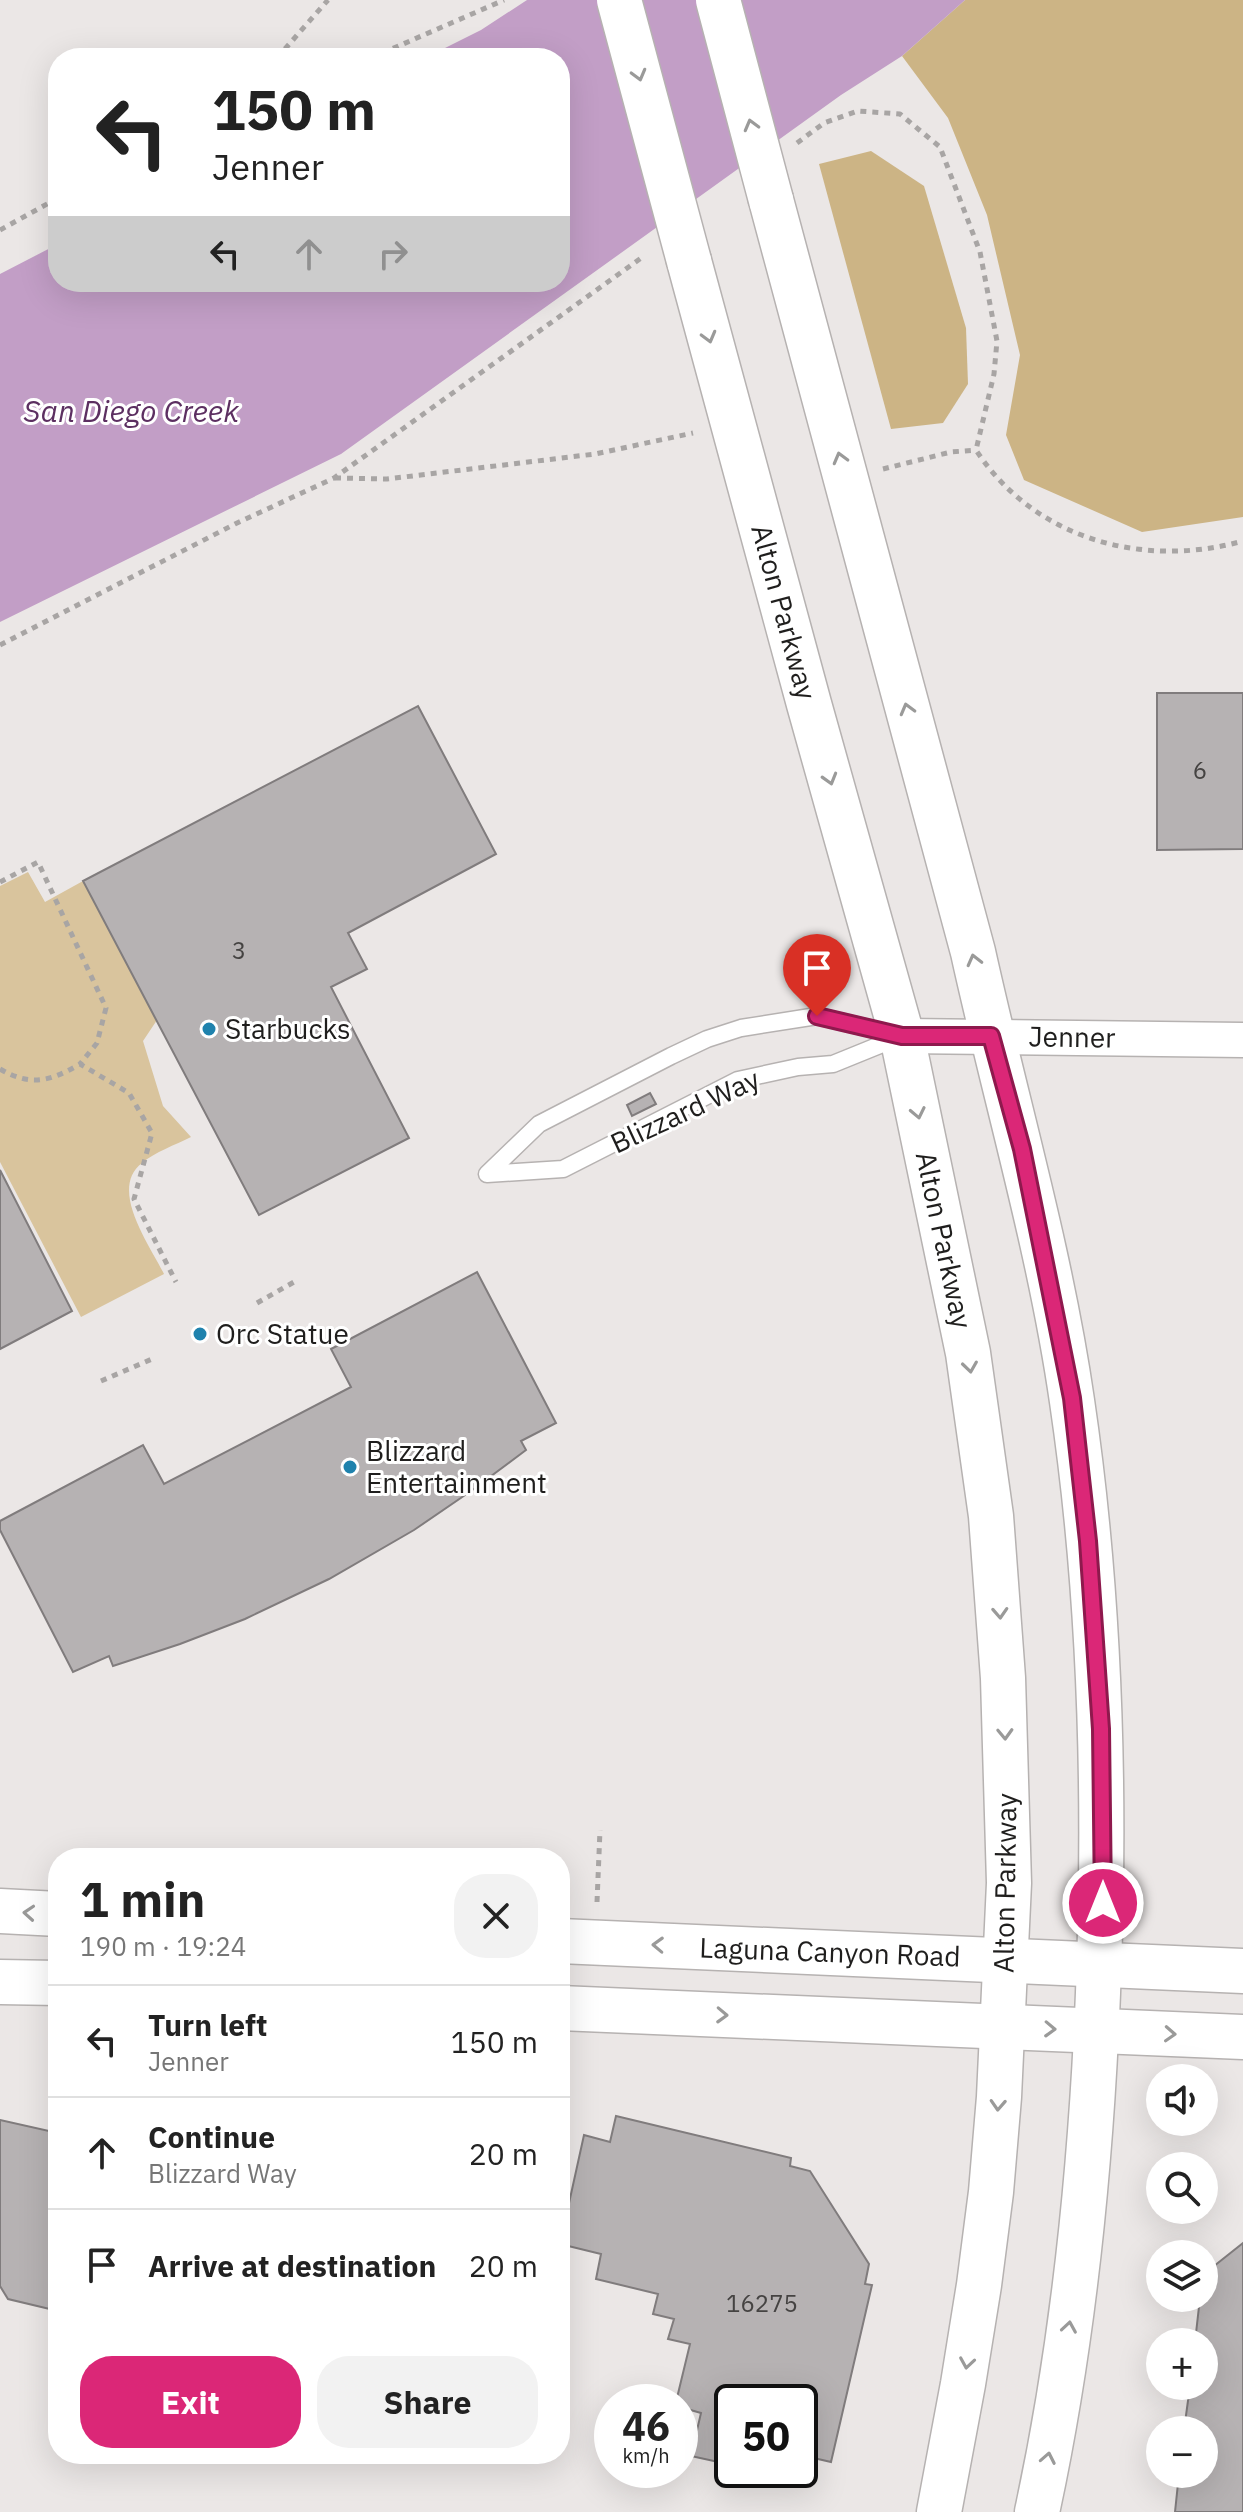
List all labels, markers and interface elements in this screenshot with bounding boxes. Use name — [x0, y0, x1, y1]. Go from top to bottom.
one-way arrow — [630, 68, 647, 82]
text: 150 m — [212, 73, 376, 145]
icon: left — [80, 80, 184, 184]
one-way arrow — [744, 118, 760, 132]
text: Jenner — [212, 143, 324, 190]
icon: left — [203, 232, 247, 276]
icon: ahead — [287, 232, 331, 276]
icon: right — [371, 232, 415, 276]
one-way arrow — [700, 329, 717, 343]
water label: San Diego Creek — [23, 391, 239, 430]
one-way arrow — [832, 451, 849, 465]
street label: Alton Parkway — [743, 520, 826, 704]
one-way arrow — [900, 703, 916, 716]
house number: 6 — [1193, 754, 1207, 786]
one-way arrow — [820, 772, 837, 786]
house number: 3 — [232, 934, 246, 966]
pin — [783, 934, 851, 1016]
icon: arrive — [795, 946, 839, 990]
one-way arrow — [967, 954, 984, 968]
place label: Starbucks — [225, 1010, 351, 1047]
street label: Jenner — [1028, 1017, 1116, 1056]
marker: Starbucks — [200, 1020, 218, 1038]
street label: Blizzard Way — [604, 1060, 765, 1161]
one-way arrow — [908, 1106, 925, 1119]
street label: Alton Parkway — [908, 1148, 981, 1332]
place label: Orc Statue — [216, 1315, 349, 1352]
marker: Orc Statue — [191, 1325, 209, 1343]
one-way arrow — [961, 1360, 978, 1374]
place label: Blizzard Entertainment — [366, 1432, 547, 1501]
marker: Blizzard Entertainment — [341, 1458, 359, 1476]
one-way arrow — [991, 1607, 1008, 1620]
one-way arrow — [997, 1728, 1014, 1741]
street label: Alton Parkway — [984, 1793, 1025, 1973]
position arrow — [1061, 1861, 1145, 1945]
text: 1 min — [80, 1868, 205, 1930]
button: close — [454, 1874, 538, 1958]
one-way arrow — [22, 1904, 35, 1921]
street label: Laguna Canyon Road — [699, 1928, 961, 1975]
text: 190 m · 19:24 — [80, 1929, 246, 1963]
one-way arrow — [651, 1937, 664, 1954]
text: Turn left — [148, 2005, 267, 2044]
one-way arrow — [716, 2006, 729, 2023]
icon: left — [80, 2019, 124, 2063]
one-way arrow — [1044, 2020, 1057, 2037]
text: 150 m — [451, 2022, 538, 2061]
one-way arrow — [1164, 2025, 1177, 2042]
text: Jenner — [148, 2044, 229, 2078]
map controls — [1146, 2064, 1218, 2488]
button: sound — [1146, 2064, 1218, 2136]
one-way arrow — [990, 2099, 1007, 2112]
text: Continue — [148, 2117, 275, 2156]
icon: ahead — [80, 2131, 124, 2175]
text: 20 m — [469, 2134, 538, 2173]
button: search — [1146, 2152, 1218, 2224]
text: Blizzard Way — [148, 2156, 297, 2190]
button: layers — [1146, 2240, 1218, 2312]
icon: arrive — [80, 2243, 124, 2287]
text: Arrive at destination — [148, 2246, 436, 2285]
text: 20 m — [469, 2246, 538, 2285]
house number: 16275 — [726, 2287, 798, 2319]
one-way arrow — [1060, 2320, 1077, 2334]
button: + — [1146, 2328, 1218, 2400]
button: Exit — [80, 2356, 301, 2448]
button: Share — [317, 2356, 538, 2448]
one-way arrow — [959, 2356, 976, 2370]
speed limit sign: 50 — [714, 2384, 818, 2488]
text: 46 — [622, 2400, 670, 2452]
button: − — [1146, 2416, 1218, 2488]
text: km/h — [622, 2442, 670, 2469]
one-way arrow — [1038, 2451, 1055, 2465]

